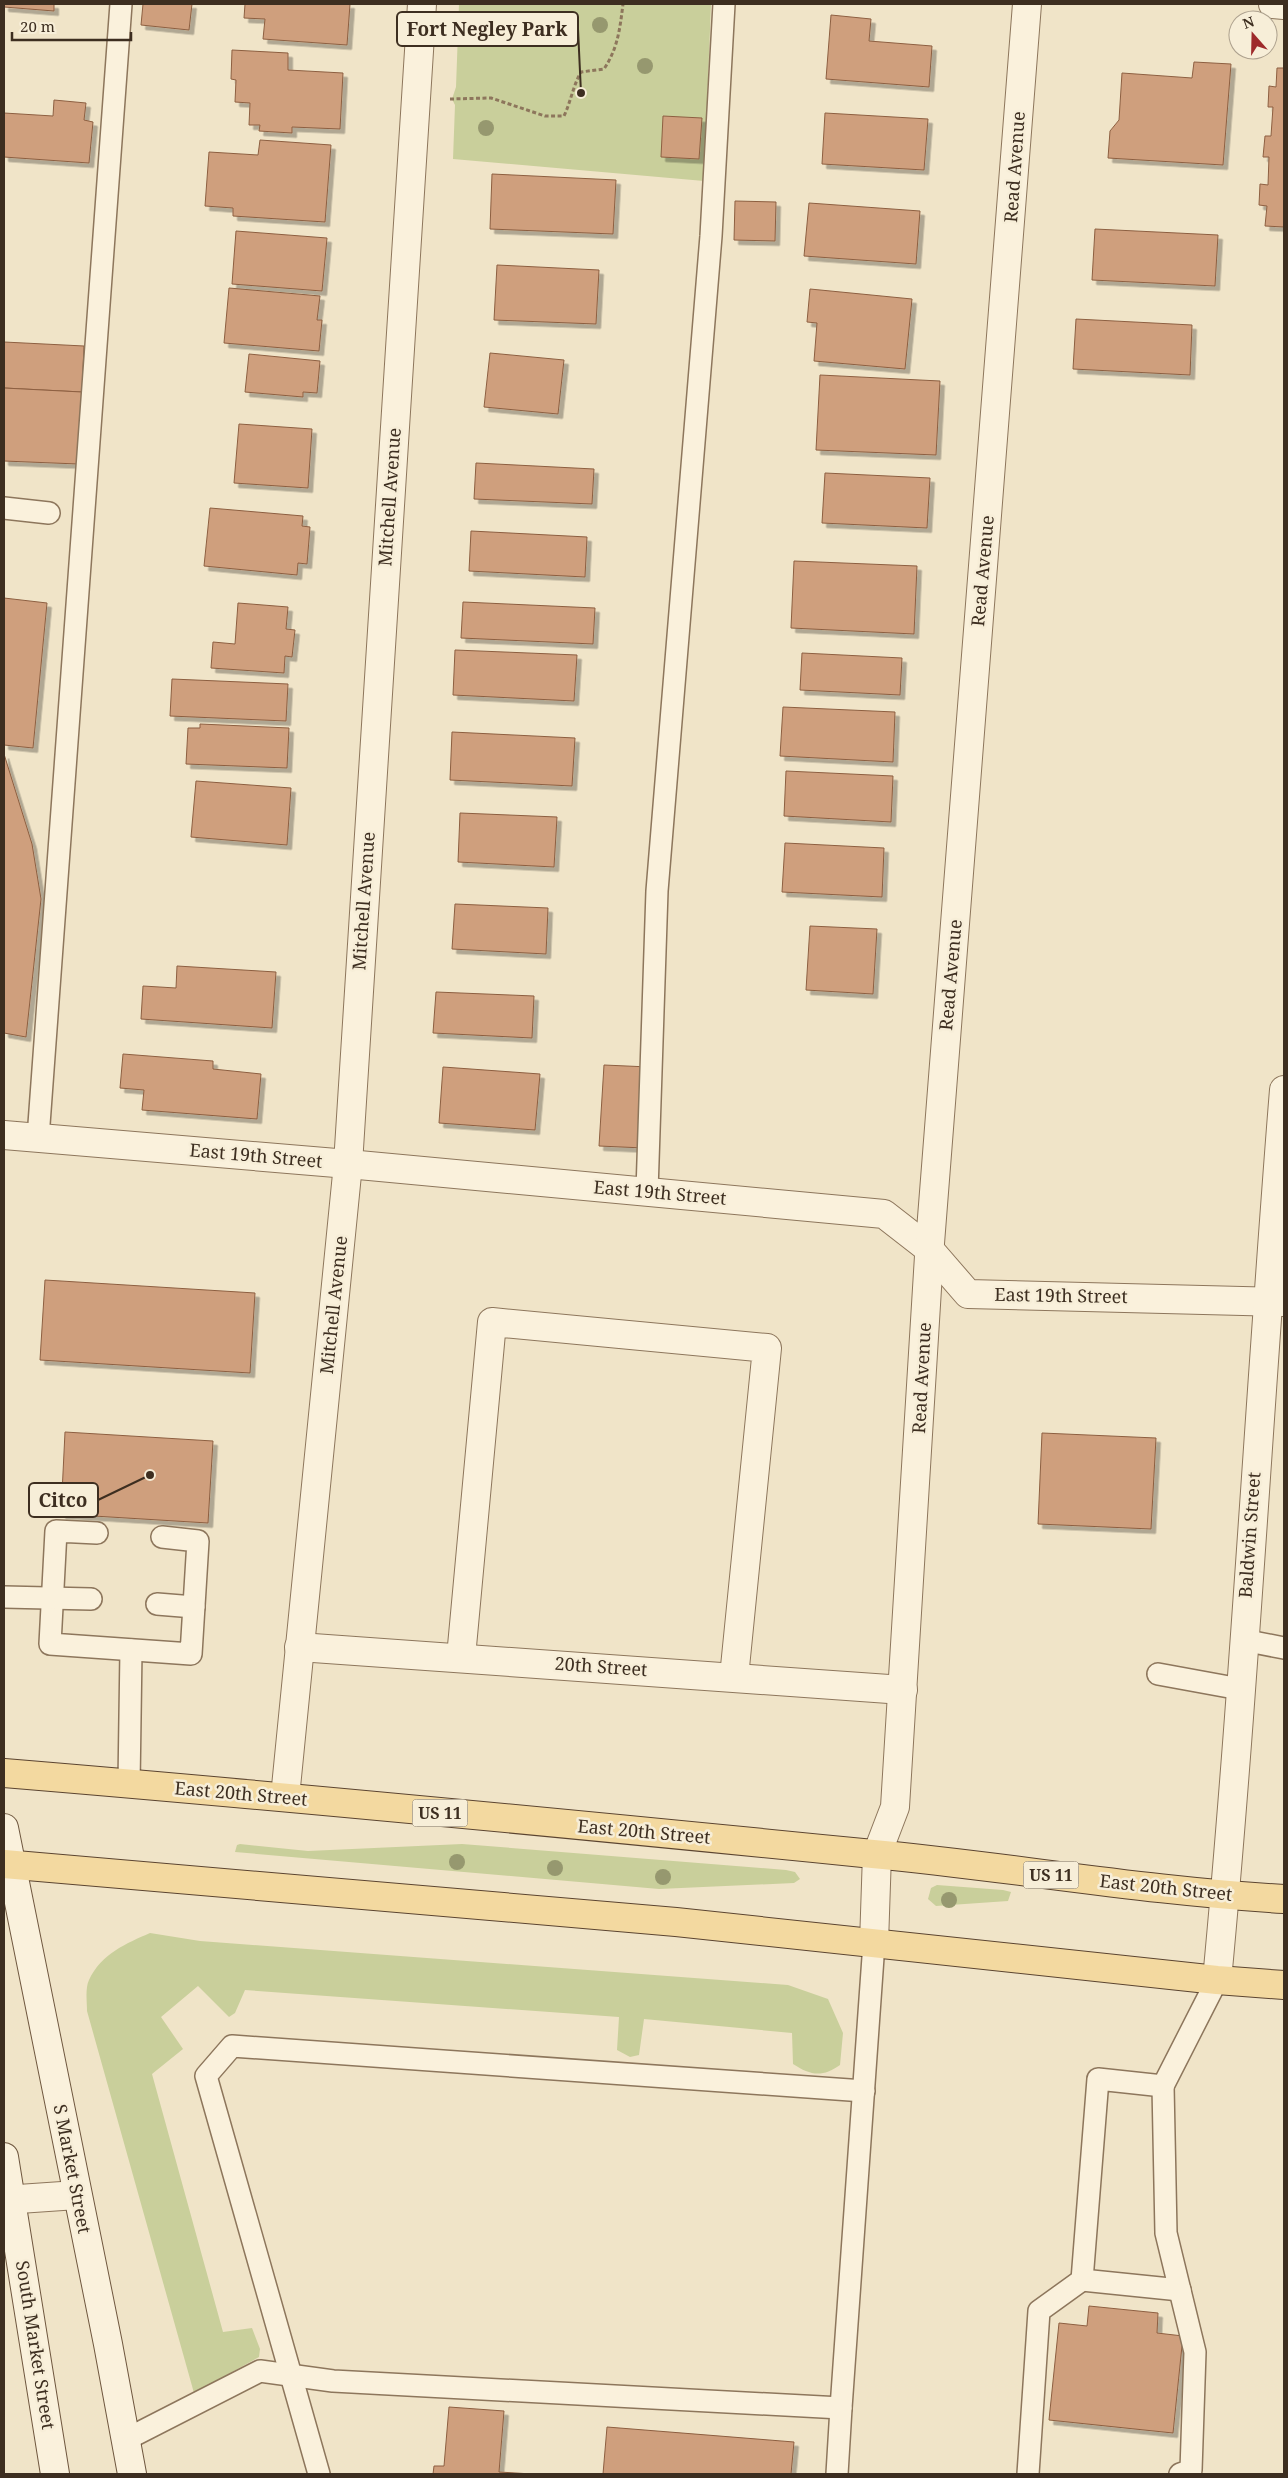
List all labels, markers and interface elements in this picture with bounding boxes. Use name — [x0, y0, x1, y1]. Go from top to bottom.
scale bar — [12, 10, 131, 42]
north arrow — [1228, 10, 1278, 60]
text: N — [1240, 11, 1257, 33]
callout: Fort Negley Park — [397, 12, 578, 46]
text: 20 m — [20, 16, 55, 36]
text: Fort Negley Park — [407, 16, 568, 42]
street label: Read Avenue — [998, 110, 1030, 223]
street label: Mitchell Avenue — [372, 427, 406, 567]
street label: Read Avenue — [965, 514, 999, 628]
street label: Mitchell Avenue — [346, 831, 380, 971]
street label: Read Avenue — [933, 918, 967, 1032]
street label: East 19th Street — [189, 1137, 324, 1173]
street label: East 19th Street — [593, 1174, 728, 1210]
street label: Mitchell Avenue — [314, 1234, 352, 1375]
street label: East 19th Street — [994, 1282, 1128, 1308]
street label: Read Avenue — [906, 1322, 936, 1434]
street label: Baldwin Street — [1233, 1471, 1265, 1599]
callout: Citco — [29, 1483, 98, 1517]
text: Citco — [39, 1487, 87, 1513]
street label: 20th Street — [554, 1651, 648, 1681]
street label: East 20th Street — [174, 1775, 309, 1811]
road number: US 11 — [412, 1800, 468, 1826]
street label: East 20th Street — [577, 1813, 712, 1849]
road number: US 11 — [1024, 1862, 1078, 1888]
street label: East 20th Street — [1099, 1868, 1234, 1906]
street label: S Market Street — [49, 2102, 97, 2235]
street label: South Market Street — [11, 2259, 61, 2431]

